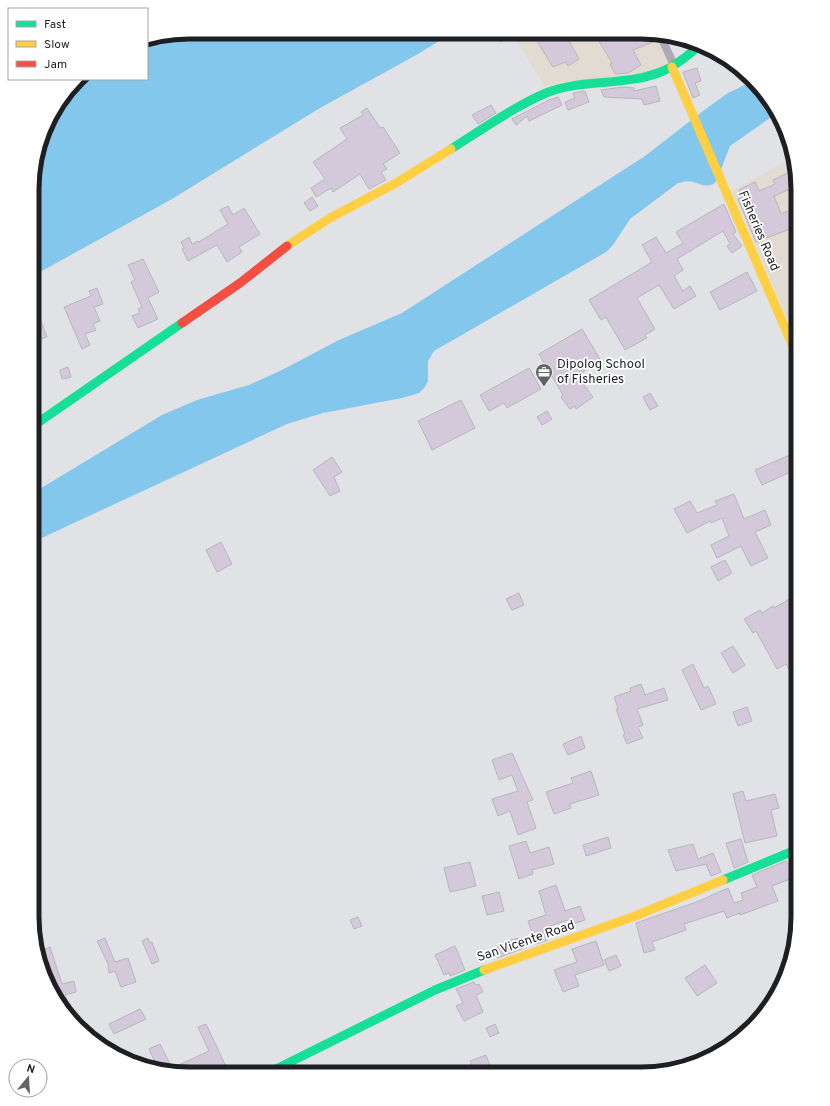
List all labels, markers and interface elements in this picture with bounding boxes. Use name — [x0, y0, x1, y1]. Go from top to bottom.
legend — [8, 8, 148, 80]
text: Fast — [44, 17, 66, 33]
text: Slow — [44, 37, 70, 53]
text: Jam — [44, 57, 67, 73]
street label: Fisheries Road — [734, 188, 782, 274]
place label: Dipolog School of Fisheries — [557, 357, 645, 388]
office icon: Dipolog School of Fisheries — [534, 362, 554, 387]
street label: San Vicente Road — [475, 918, 577, 966]
north arrow — [8, 1058, 48, 1098]
text: N — [25, 1062, 37, 1077]

